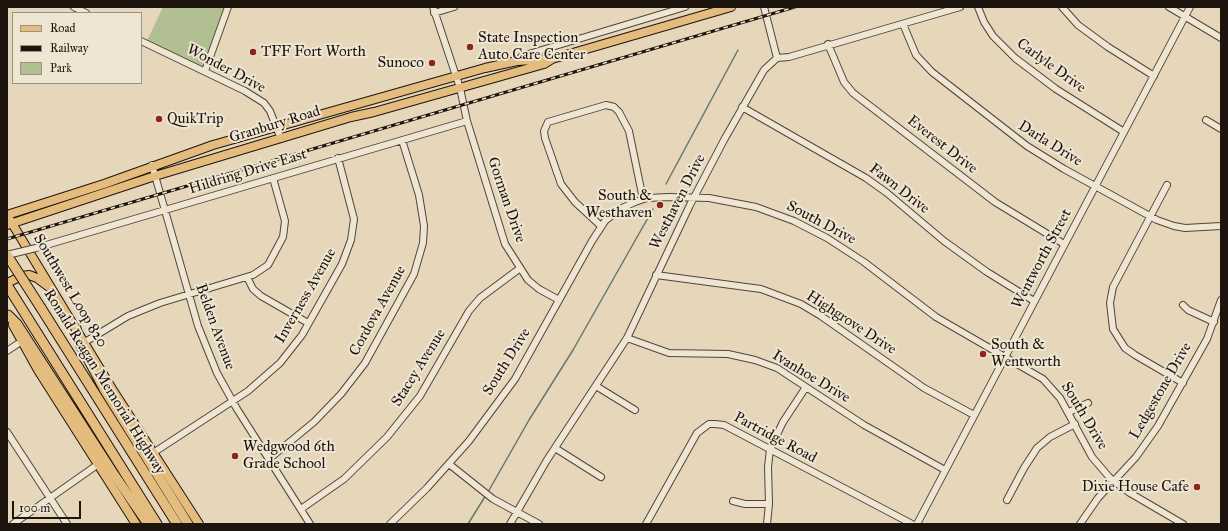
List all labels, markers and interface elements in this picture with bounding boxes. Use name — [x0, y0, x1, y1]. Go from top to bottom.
legend — [12, 12, 142, 84]
text: Road — [50, 21, 76, 35]
place label: State Inspection Auto Care Center — [478, 29, 585, 64]
street label: Carlyle Drive — [1013, 35, 1089, 97]
text: Railway — [50, 41, 88, 55]
street label: Wonder Drive — [183, 41, 269, 97]
marker: State Inspection Auto Care Center — [465, 42, 475, 52]
place label: TFF Fort Worth — [261, 43, 366, 61]
marker: TFF Fort Worth — [248, 47, 258, 57]
place label: Sunoco — [378, 54, 424, 72]
marker: Sunoco — [427, 58, 437, 68]
text: Park — [50, 61, 72, 75]
street label: Granbury Road — [227, 103, 323, 147]
place label: QuikTrip — [167, 110, 224, 128]
street label: Everest Drive — [903, 112, 981, 178]
marker: QuikTrip — [154, 114, 164, 124]
street label: Darla Drive — [1015, 117, 1085, 171]
street label: Hildring Drive East — [187, 145, 309, 199]
street label: Westhaven Drive — [646, 151, 710, 253]
street label: Gorman Drive — [483, 155, 529, 245]
street label: Fawn Drive — [865, 160, 933, 218]
place label: South & Westhaven — [585, 187, 652, 222]
street label: South Drive — [783, 197, 859, 249]
marker: South & Westhaven — [655, 200, 665, 210]
street label: Wentworth Street — [1008, 206, 1076, 312]
street label: Southwest Loop 820 — [29, 231, 111, 351]
street label: Inverness Avenue — [272, 245, 340, 347]
street label: Cordova Avenue — [346, 263, 410, 359]
street label: Belden Avenue — [191, 281, 239, 373]
street label: Ronald Reagan Memorial Highway — [39, 286, 169, 478]
street label: Highgrove Drive — [803, 287, 899, 359]
street label: South Drive — [479, 325, 535, 399]
street label: Stacey Avenue — [388, 326, 450, 410]
place label: South & Wentworth — [991, 336, 1061, 371]
street label: Ledgestone Drive — [1126, 339, 1196, 443]
street label: Ivanhoe Drive — [769, 347, 853, 407]
marker: South & Wentworth — [978, 349, 988, 359]
street label: South Drive — [1057, 379, 1111, 453]
street label: Partridge Road — [730, 409, 820, 467]
place label: Wedgwood 6th Grade School — [243, 438, 335, 473]
marker: Wedgwood 6th Grade School — [230, 451, 240, 461]
place label: Dixie House Cafe — [1082, 478, 1189, 496]
marker: Dixie House Cafe — [1192, 482, 1202, 492]
scale bar — [14, 493, 83, 519]
text: 100 m — [19, 501, 50, 515]

